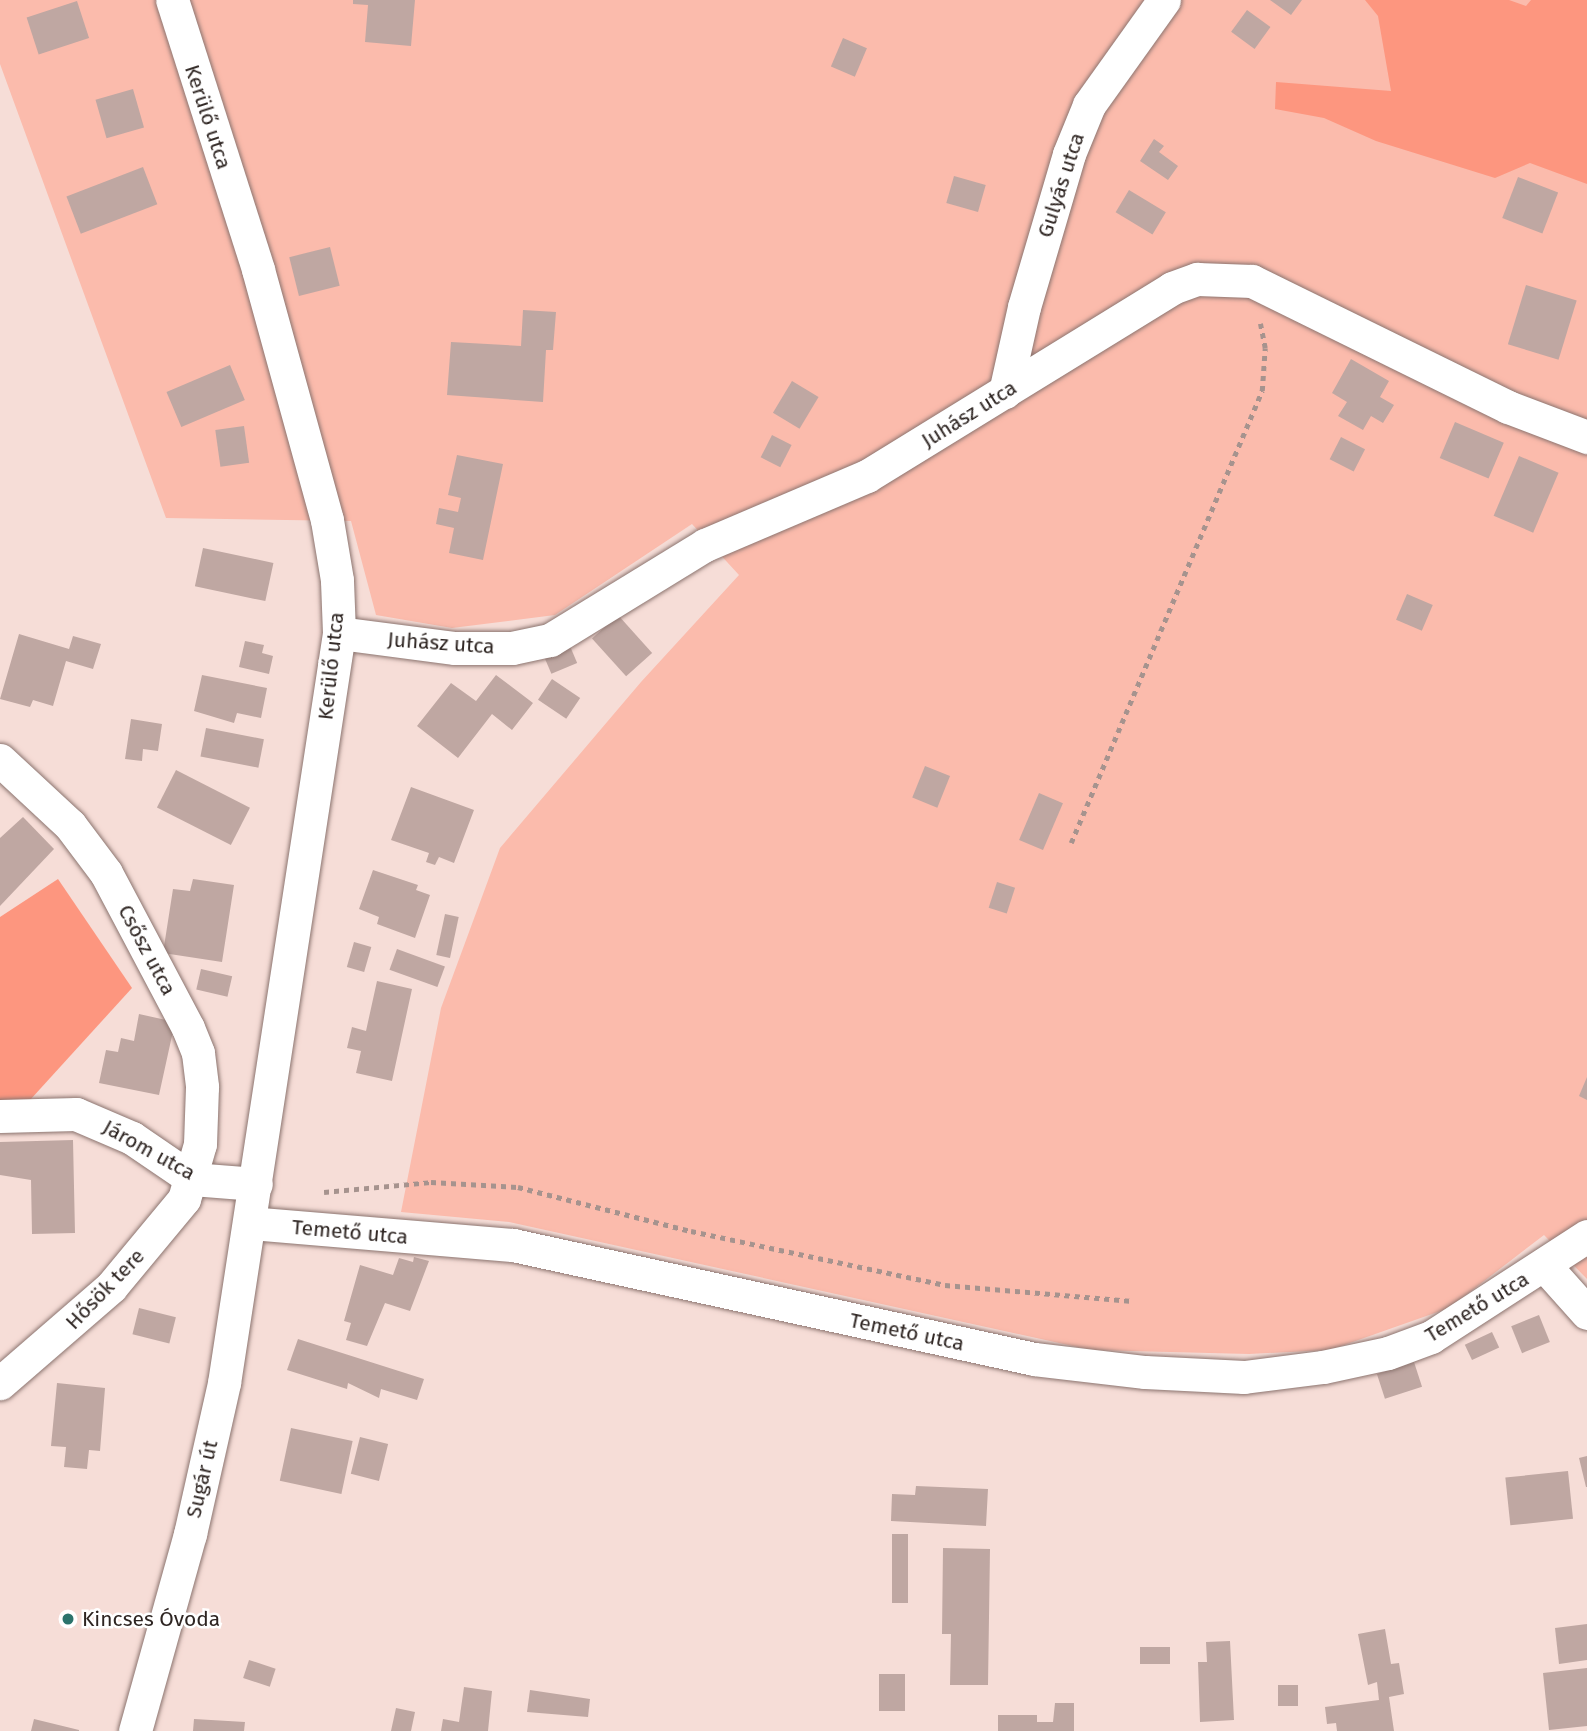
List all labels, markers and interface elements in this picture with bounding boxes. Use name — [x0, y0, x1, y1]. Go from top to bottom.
street label: Kerülő utca — [179, 62, 237, 172]
street label: Gulyás utca — [1032, 129, 1090, 241]
street label: Juhász utca — [917, 375, 1021, 453]
street label: Kerülő utca — [313, 611, 349, 721]
street label: Juhász utca — [387, 627, 495, 659]
street label: Csősz utca — [113, 900, 181, 1000]
street label: Járom utca — [98, 1114, 200, 1186]
street label: Temető utca — [291, 1214, 409, 1250]
street label: Hősök tere — [60, 1243, 150, 1335]
street label: Temető utca — [1421, 1266, 1533, 1348]
street label: Temető utca — [847, 1308, 967, 1356]
street label: Sugár út — [181, 1438, 223, 1520]
place label: Kincses Óvoda — [82, 1606, 220, 1632]
marker: Kincses Óvoda — [60, 1611, 76, 1627]

